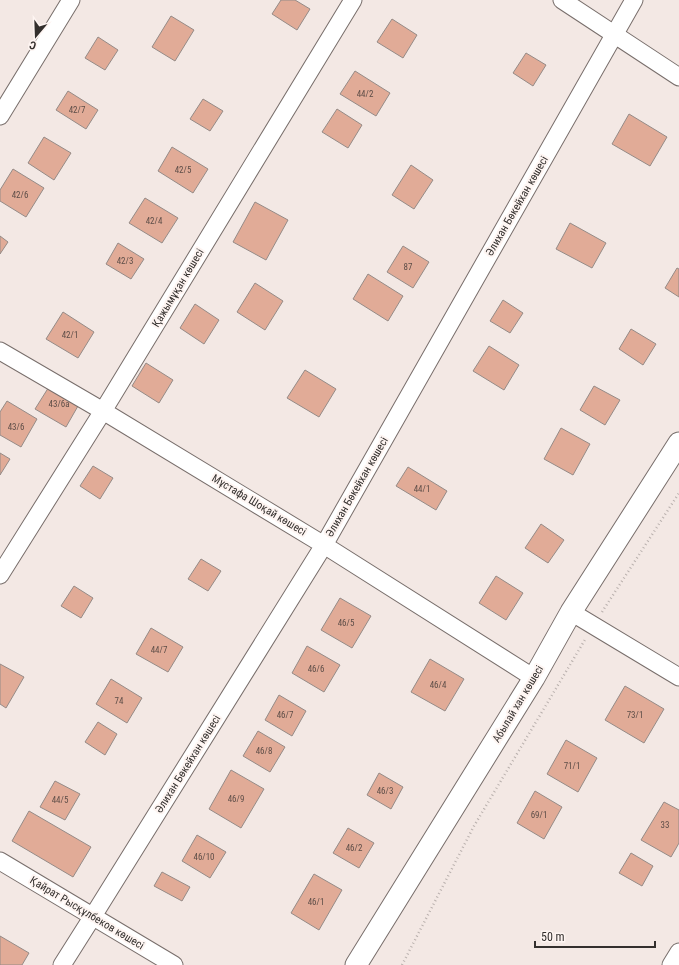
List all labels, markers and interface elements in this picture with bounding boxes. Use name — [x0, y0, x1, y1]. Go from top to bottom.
north arrow — [16, 16, 56, 56]
text: С — [28, 38, 38, 52]
house number: 44/2 — [357, 89, 374, 99]
house number: 42/7 — [69, 105, 86, 115]
street label: Әлихан Бөкейхан көшесі — [483, 154, 551, 258]
house number: 42/5 — [175, 165, 192, 175]
house number: 42/6 — [12, 190, 28, 200]
house number: 42/4 — [146, 216, 163, 226]
street label: Қажымұқан көшесі — [149, 246, 207, 330]
house number: 42/3 — [117, 256, 133, 266]
house number: 87 — [404, 262, 413, 272]
house number: 42/1 — [62, 330, 78, 340]
house number: 43/6а — [49, 399, 69, 409]
house number: 43/6 — [8, 422, 24, 432]
street label: Әлихан Бөкейхан көшесі — [323, 435, 391, 539]
street label: Мұстафа Шоқай көшесі — [209, 472, 309, 538]
house number: 44/1 — [414, 484, 430, 494]
house number: 46/5 — [338, 618, 355, 628]
house number: 44/7 — [151, 645, 168, 655]
street label: Абылай хан көшесі — [490, 663, 546, 745]
house number: 46/6 — [308, 664, 324, 674]
house number: 46/4 — [430, 680, 447, 690]
house number: 74 — [115, 696, 124, 706]
house number: 46/7 — [277, 710, 294, 720]
house number: 73/1 — [627, 710, 643, 720]
street label: Әлихан Бөкейхан көшесі — [153, 713, 223, 815]
house number: 46/8 — [256, 746, 272, 756]
house number: 71/1 — [564, 761, 580, 771]
house number: 46/3 — [377, 786, 393, 796]
house number: 46/9 — [228, 794, 244, 804]
house number: 44/5 — [52, 795, 69, 805]
house number: 69/1 — [531, 810, 547, 820]
house number: 33 — [661, 820, 669, 830]
house number: 46/2 — [346, 843, 363, 853]
house number: 46/10 — [193, 852, 215, 862]
street label: Қайрат Рысқұлбеков көшесі — [28, 874, 146, 952]
house number: 46/1 — [308, 897, 324, 907]
scale bar — [535, 923, 655, 949]
text: 50 m — [541, 930, 565, 944]

